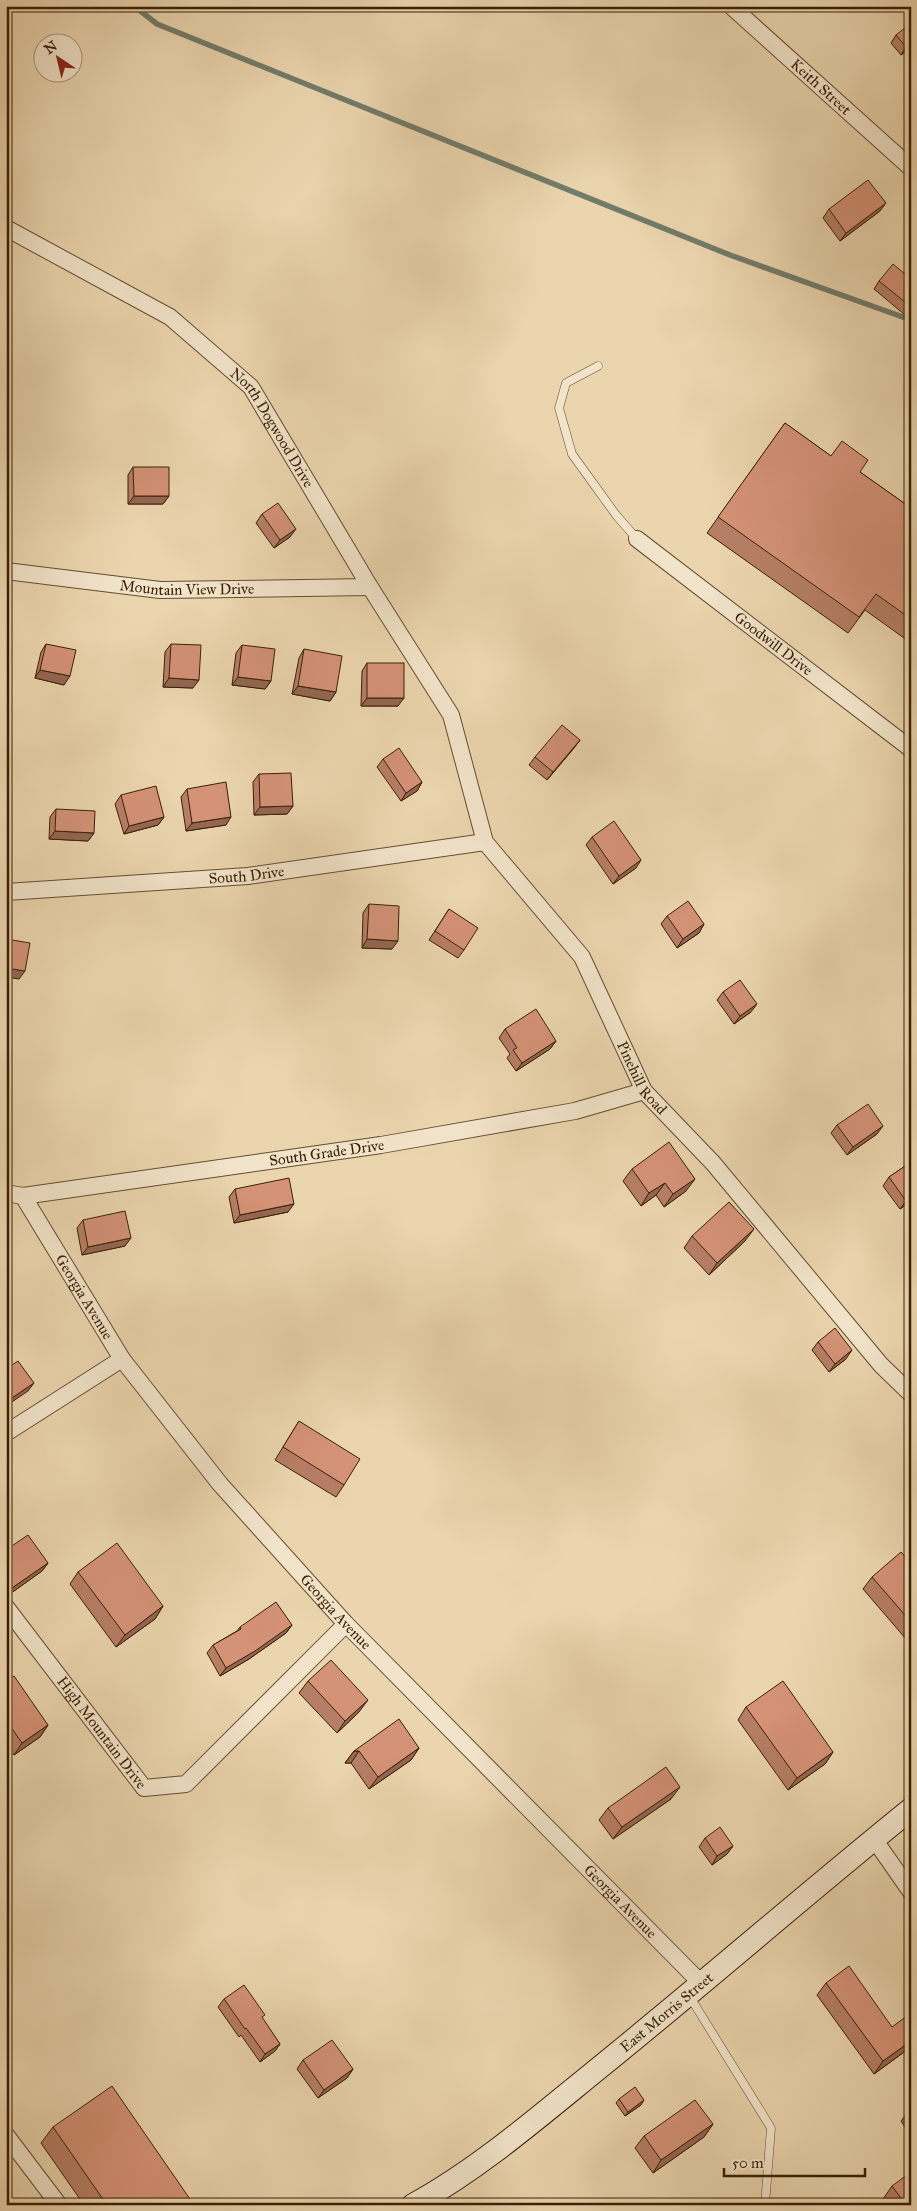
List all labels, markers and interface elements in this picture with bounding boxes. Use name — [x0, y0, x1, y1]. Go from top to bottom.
north arrow — [32, 32, 82, 82]
text: N — [41, 37, 61, 58]
street label: Keith Street — [787, 55, 855, 119]
street label: North Dogwood Drive — [226, 364, 318, 491]
street label: Mountain View Drive — [119, 576, 254, 599]
street label: Goodwill Drive — [731, 608, 816, 679]
street label: South Drive — [208, 862, 285, 888]
street label: Pinehill Road — [613, 1038, 671, 1119]
street label: South Grade Drive — [268, 1136, 385, 1170]
street label: Georgia Avenue — [52, 1251, 117, 1343]
street label: Georgia Avenue — [296, 1570, 375, 1653]
street label: High Mountain Drive — [53, 1673, 150, 1792]
street label: Georgia Avenue — [580, 1861, 661, 1942]
street label: East Morris Street — [617, 1968, 717, 2056]
scale bar — [724, 2146, 866, 2178]
text: 50 m — [732, 2154, 764, 2172]

